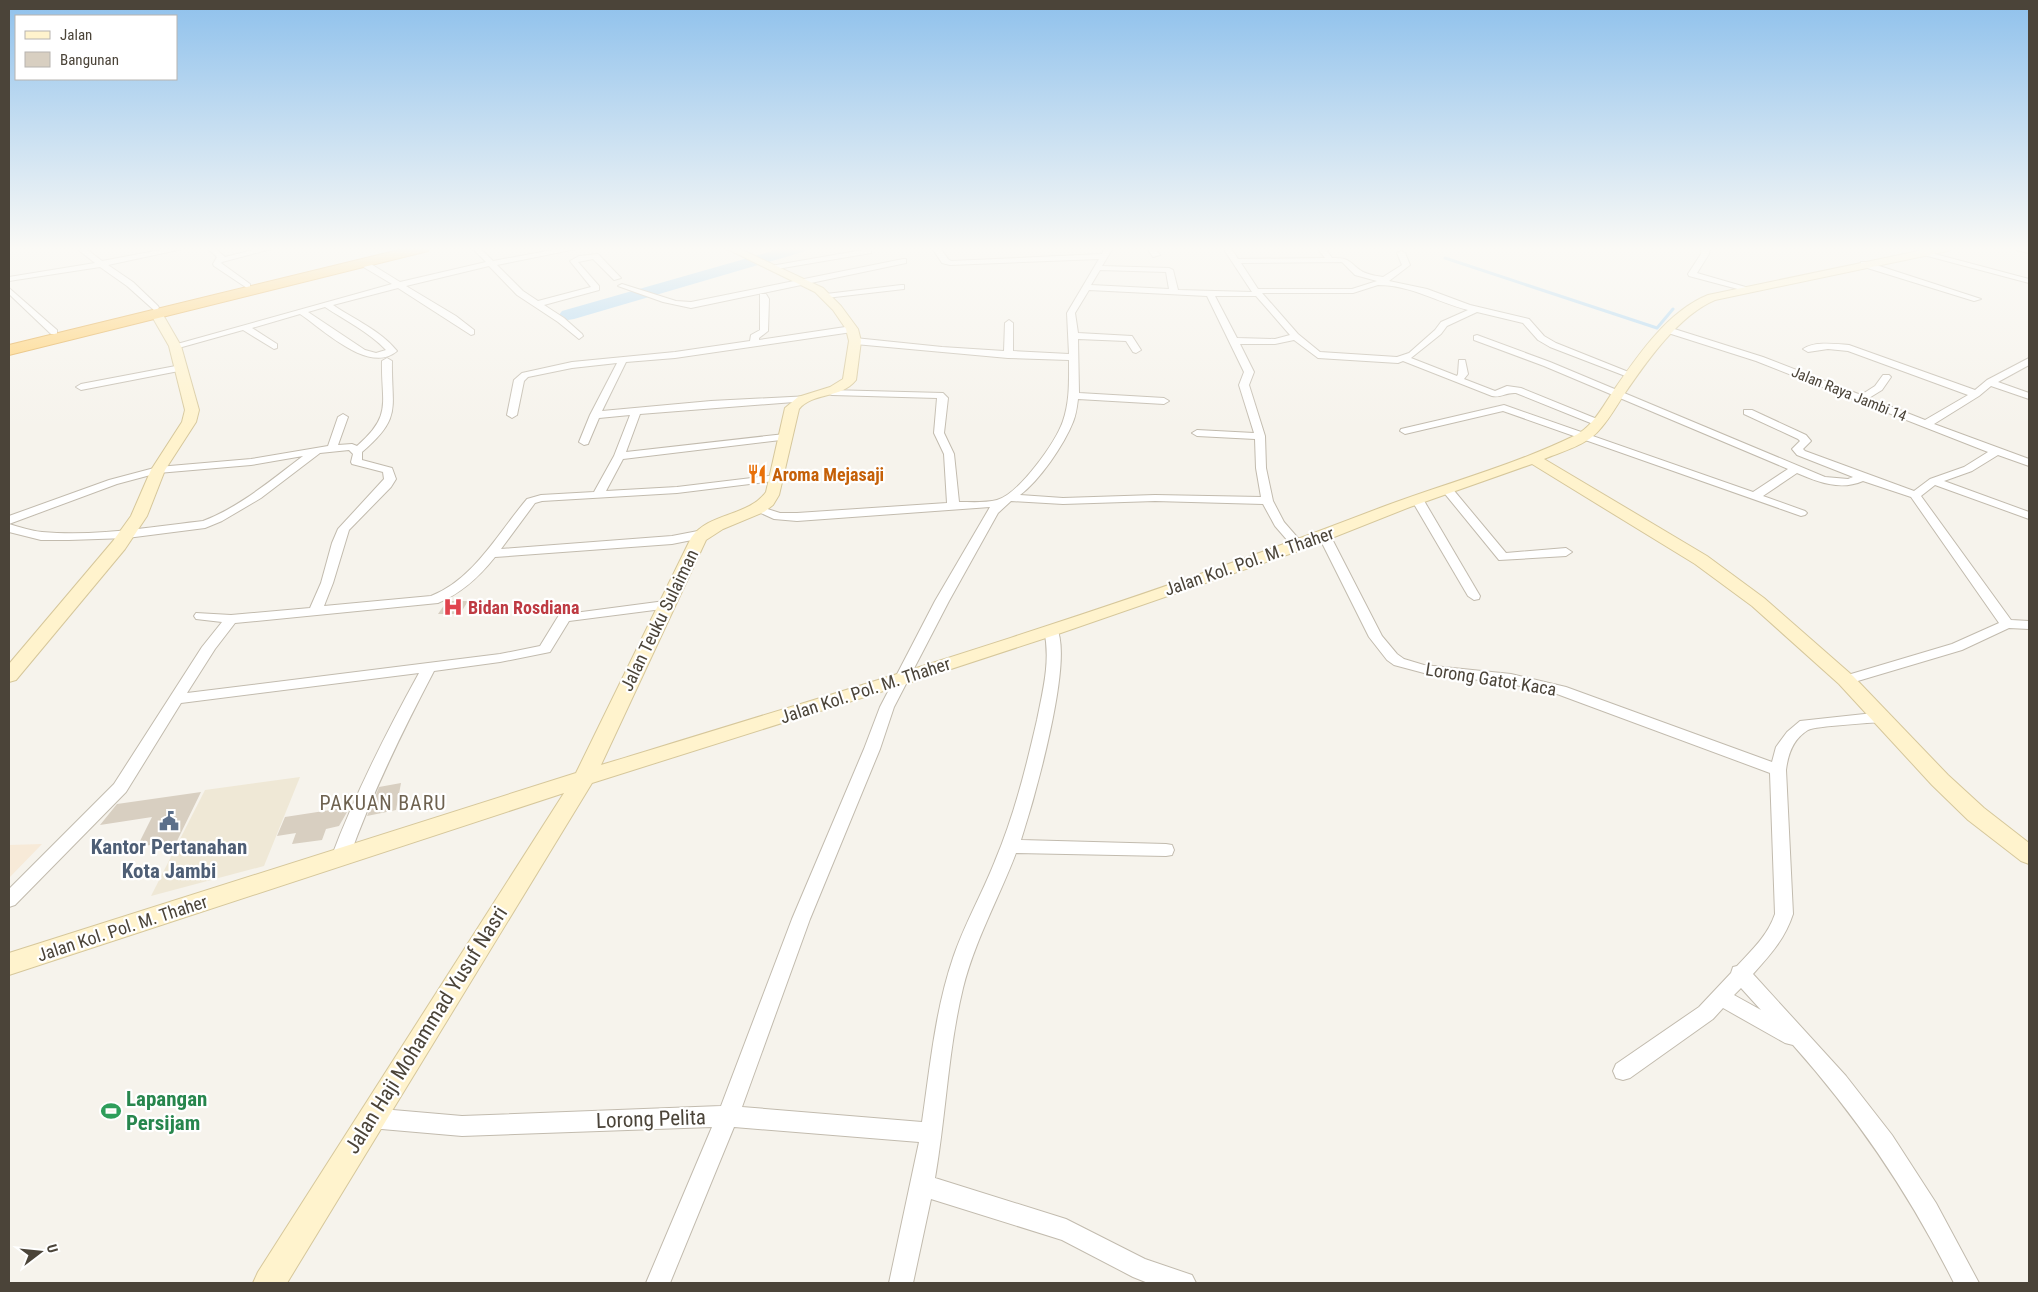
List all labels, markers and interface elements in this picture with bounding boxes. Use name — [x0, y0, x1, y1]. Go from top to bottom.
legend — [15, 15, 178, 80]
text: Jalan — [60, 26, 92, 44]
text: Bangunan — [60, 51, 119, 69]
street label: Jalan Raya Jambi 14 — [1789, 363, 1909, 425]
restaurant icon: Aroma Mejasaji — [746, 463, 768, 485]
place label: Aroma Mejasaji — [772, 464, 884, 485]
street label: Jalan Kol. Pol. M. Thaher — [1161, 522, 1337, 600]
street label: Jalan Teuku Sulaiman — [616, 546, 702, 694]
hospital icon: Bidan Rosdiana — [442, 596, 464, 618]
place label: Bidan Rosdiana — [468, 597, 579, 618]
street label: Jalan Kol. Pol. M. Thaher — [777, 652, 953, 727]
street label: Lorong Gatot Kaca — [1424, 658, 1558, 700]
district label: PAKUAN BARU — [319, 791, 447, 815]
public building icon: Kantor Pertanahan Kota Jambi — [158, 810, 180, 832]
place label: Kantor Pertanahan Kota Jambi — [91, 835, 247, 883]
street label: Jalan Kol. Pol. M. Thaher — [34, 890, 210, 965]
street label: Jalan Haji Mohammad Yusuf Nasri — [340, 902, 512, 1158]
place label: Lapangan Persijam — [126, 1087, 207, 1135]
sports icon: Lapangan Persijam — [100, 1100, 122, 1122]
street label: Lorong Pelita — [596, 1105, 706, 1133]
north arrow — [15, 1227, 65, 1277]
text: U — [44, 1242, 61, 1254]

